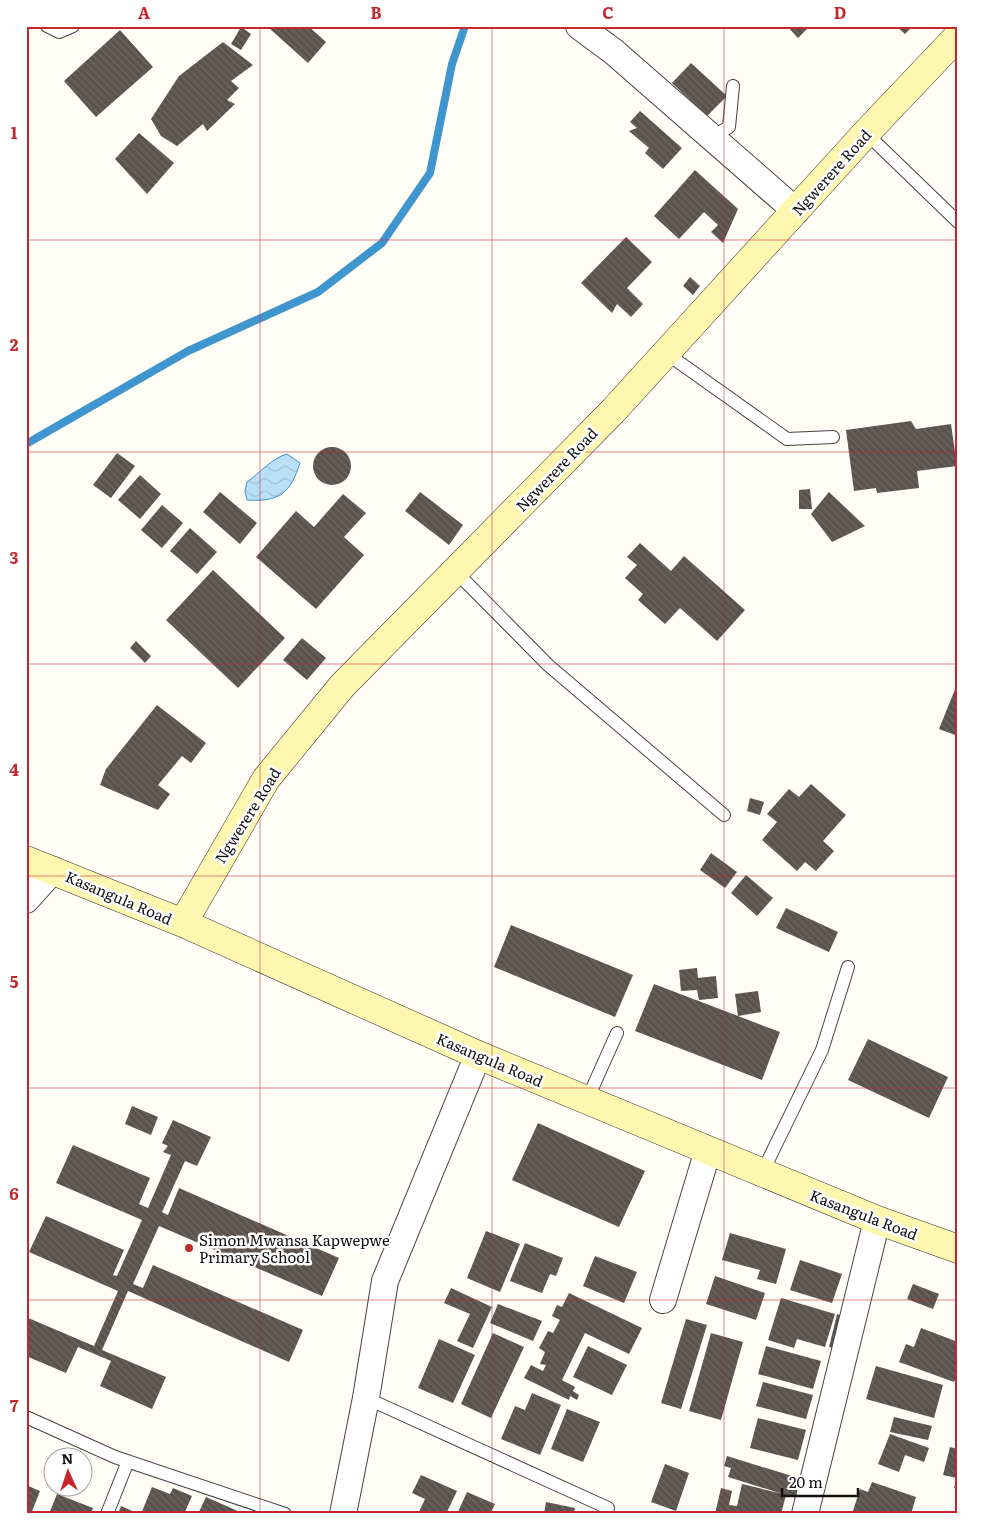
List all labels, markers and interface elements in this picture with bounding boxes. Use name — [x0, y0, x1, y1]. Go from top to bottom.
text: A — [138, 0, 150, 24]
text: B — [370, 0, 382, 24]
text: C — [602, 0, 614, 24]
text: D — [834, 0, 846, 24]
text: 1 — [11, 120, 18, 144]
street label: Ngwerere Road — [786, 124, 876, 220]
text: 2 — [10, 332, 19, 356]
street label: Ngwerere Road — [510, 422, 602, 516]
text: 3 — [10, 545, 19, 569]
text: 4 — [9, 757, 19, 781]
street label: Ngwerere Road — [208, 763, 286, 867]
street label: Kasangula Road — [62, 864, 176, 930]
text: 5 — [10, 969, 19, 993]
street label: Kasangula Road — [433, 1026, 547, 1092]
text: 6 — [9, 1181, 19, 1205]
street label: Kasangula Road — [807, 1183, 921, 1245]
place label: Simon Mwansa Kapwepwe Primary School — [199, 1228, 390, 1268]
marker: Simon Mwansa Kapwepwe Primary School — [183, 1242, 195, 1254]
text: 7 — [10, 1393, 19, 1417]
north arrow — [42, 1448, 92, 1498]
text: N — [61, 1448, 74, 1468]
scale bar — [782, 1465, 858, 1497]
text: 20 m — [789, 1470, 823, 1493]

